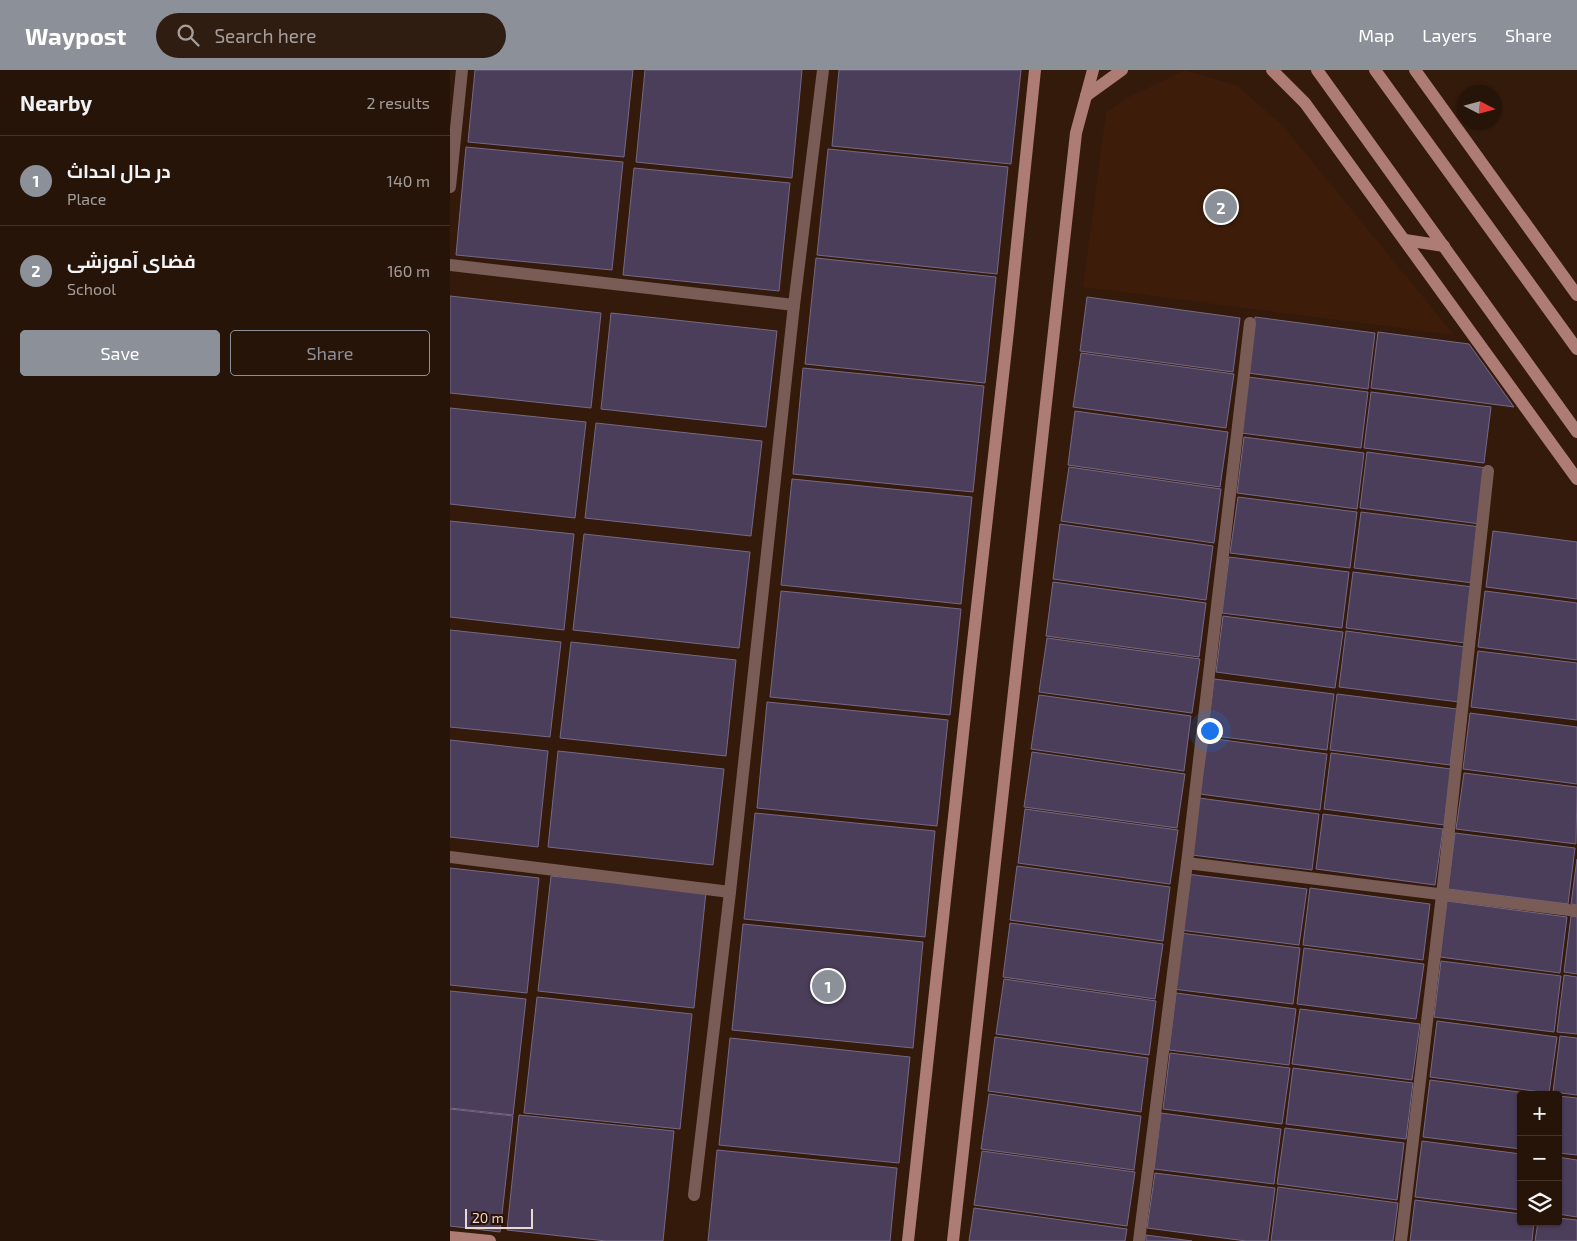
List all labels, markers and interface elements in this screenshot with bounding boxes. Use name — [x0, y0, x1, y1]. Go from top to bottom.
search box — [156, 13, 506, 58]
text: Waypost — [25, 21, 126, 50]
icon: search — [174, 21, 202, 49]
text: Search here — [214, 24, 317, 47]
text: Map — [1358, 24, 1394, 46]
text: Layers — [1422, 24, 1477, 46]
text: Share — [1505, 24, 1552, 46]
north arrow — [1457, 85, 1502, 130]
text: Nearby — [20, 90, 92, 115]
text: 2 results — [367, 93, 430, 112]
text: در حال احداث — [67, 159, 171, 182]
text: 1 — [33, 171, 39, 190]
text: 140 m — [387, 171, 430, 190]
pin: 2 — [1205, 188, 1237, 226]
text: Place — [67, 189, 106, 208]
text: فضای آموزشی — [67, 249, 196, 272]
text: 2 — [31, 261, 41, 280]
text: 160 m — [387, 261, 430, 280]
text: School — [67, 279, 116, 298]
button: Save — [20, 330, 220, 376]
button: Share — [230, 330, 430, 376]
your location — [1197, 718, 1223, 744]
pin: 1 — [812, 967, 844, 1005]
map controls — [1517, 1091, 1562, 1226]
button: + — [1517, 1091, 1562, 1136]
button: − — [1517, 1136, 1562, 1181]
button: layers — [1517, 1181, 1562, 1226]
scale bar — [465, 1206, 532, 1229]
text: 20 m — [472, 1209, 504, 1226]

